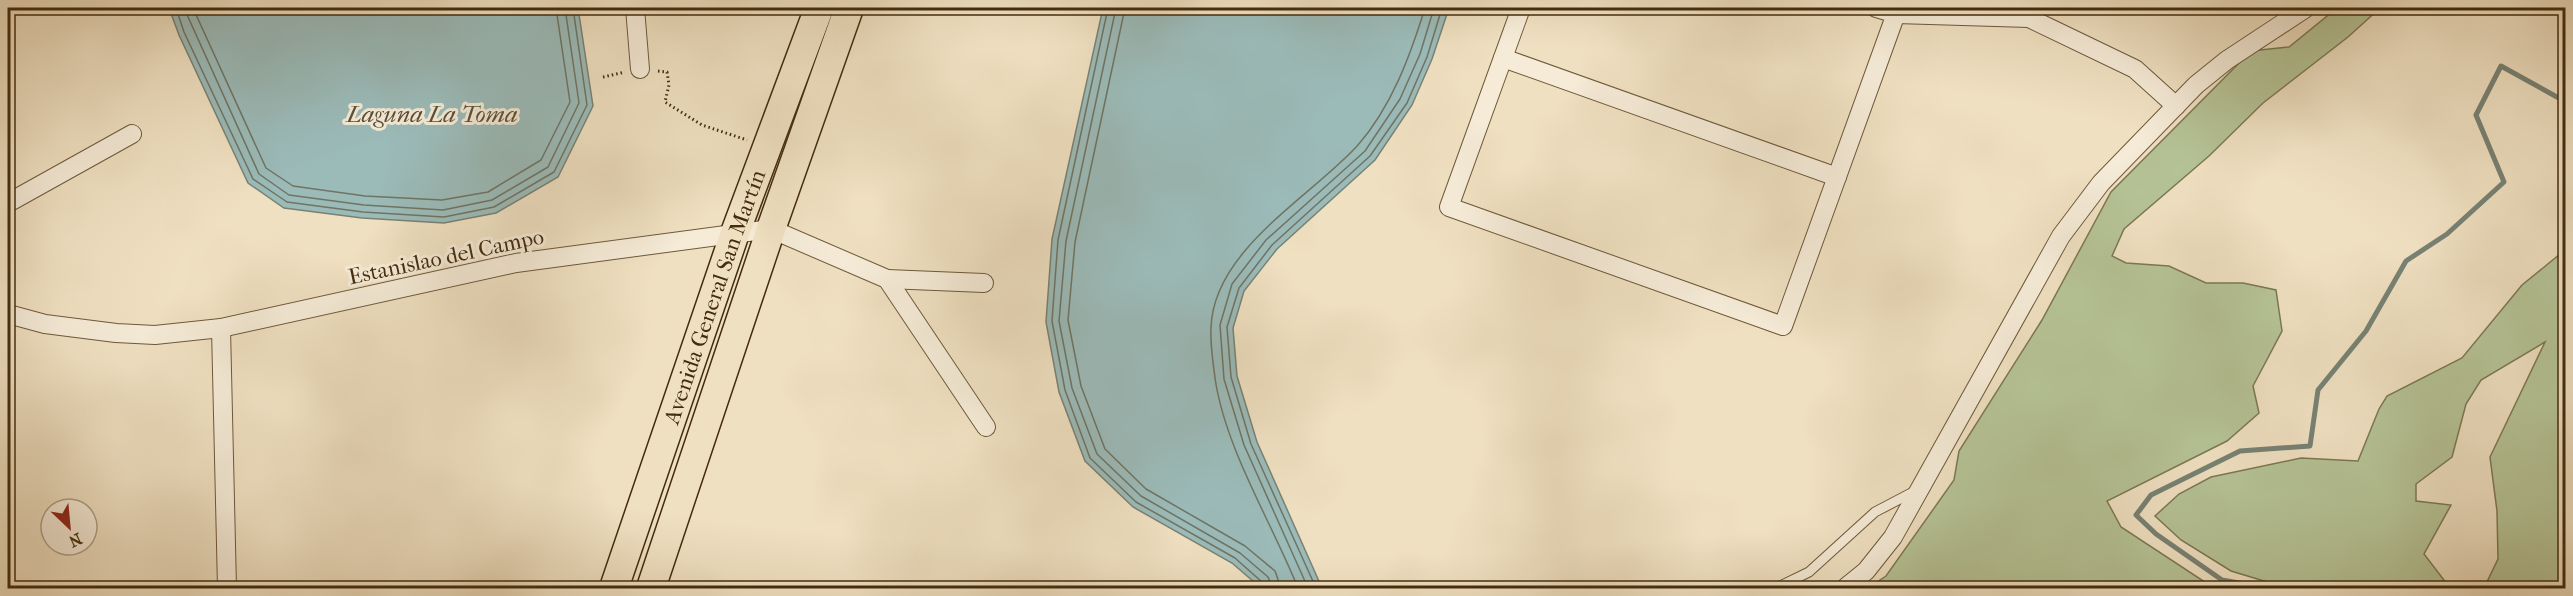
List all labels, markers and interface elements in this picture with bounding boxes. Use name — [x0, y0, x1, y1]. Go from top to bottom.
water label: Laguna La Toma — [345, 100, 517, 128]
street label: Avenida General San Martín — [659, 166, 772, 429]
street label: Estanislao del Campo — [346, 224, 546, 290]
north arrow — [39, 497, 99, 557]
text: N — [65, 529, 85, 552]

